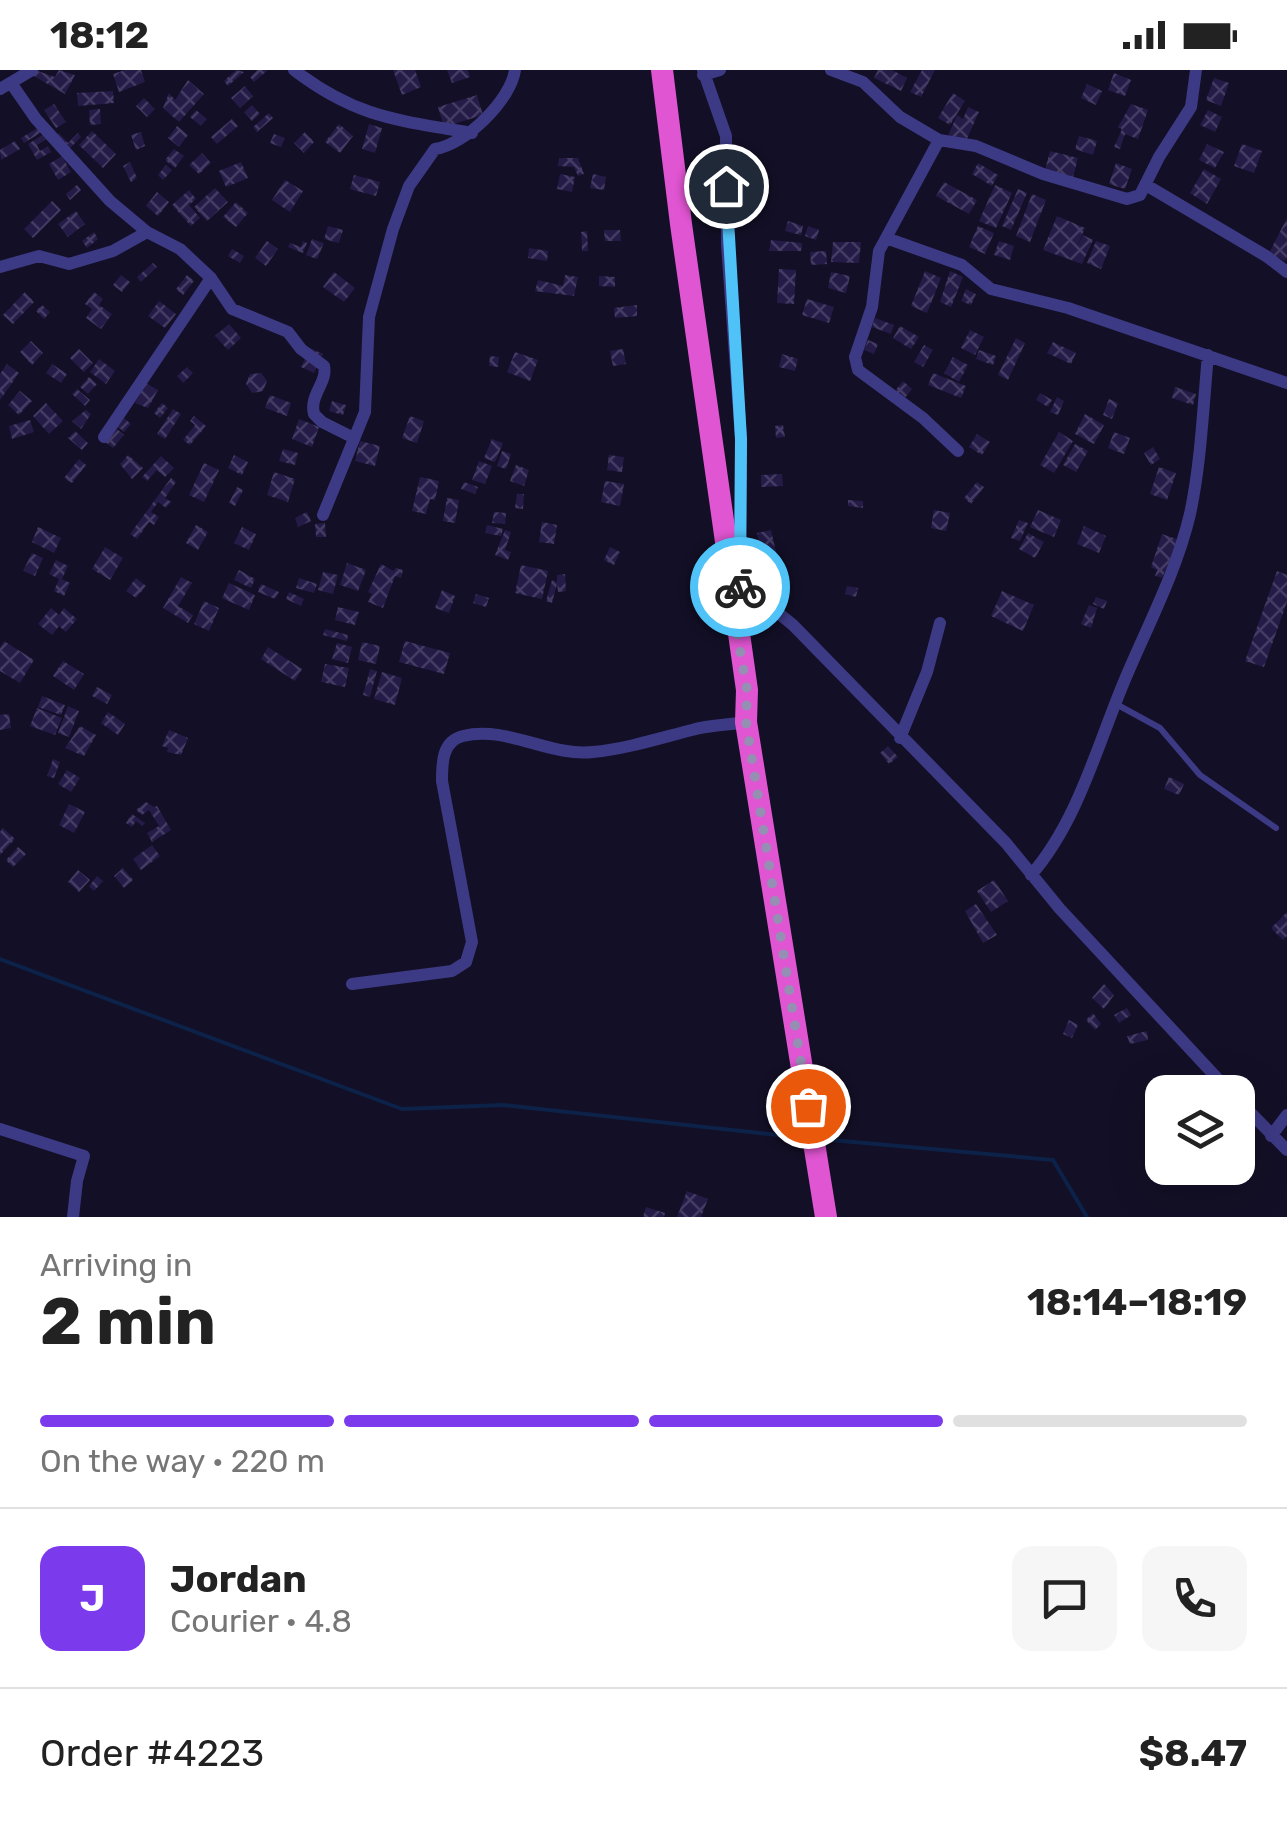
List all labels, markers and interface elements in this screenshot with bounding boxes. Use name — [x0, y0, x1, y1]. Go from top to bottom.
text: 18:12 — [50, 12, 149, 58]
pin — [684, 144, 769, 229]
icon: home — [699, 159, 754, 214]
courier — [690, 537, 790, 637]
icon: bike — [713, 560, 768, 615]
pin — [766, 1064, 851, 1149]
map controls — [1145, 1075, 1255, 1185]
button: layers — [1145, 1075, 1255, 1185]
icon: bag — [781, 1079, 836, 1134]
text: Arriving in — [40, 1246, 192, 1284]
text: 18:14–18:19 — [1027, 1279, 1247, 1325]
text: 2 min — [40, 1283, 216, 1360]
text: On the way · 220 m — [40, 1442, 325, 1480]
button: chat — [1012, 1546, 1117, 1651]
button: phone — [1142, 1546, 1247, 1651]
text: Jordan — [170, 1556, 307, 1602]
text: J — [80, 1575, 105, 1621]
text: Courier · 4.8 — [170, 1602, 352, 1640]
text: Order #4223 — [40, 1730, 264, 1776]
text: $8.47 — [1139, 1730, 1247, 1776]

